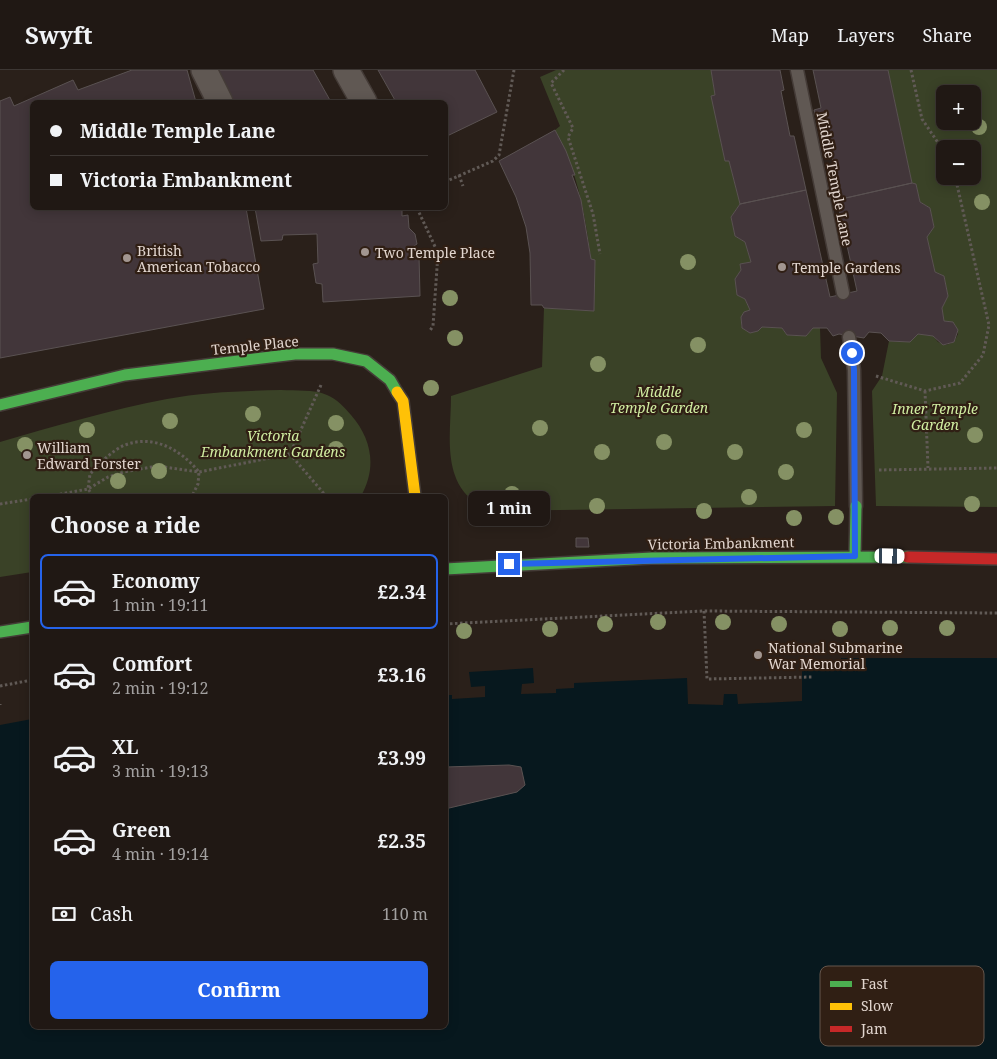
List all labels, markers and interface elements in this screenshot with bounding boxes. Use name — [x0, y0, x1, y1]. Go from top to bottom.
text: Swyft — [25, 18, 93, 51]
text: Map — [771, 23, 809, 47]
text: Layers — [837, 23, 895, 47]
text: Share — [923, 23, 972, 47]
map controls — [936, 85, 981, 185]
button: + — [936, 85, 981, 130]
street label: Middle Temple Lane — [813, 110, 857, 248]
text: Middle Temple Lane — [80, 118, 275, 144]
button: − — [936, 140, 981, 185]
text: Victoria Embankment — [80, 167, 292, 193]
place label: British American Tobacco — [137, 241, 260, 276]
place label: Two Temple Place — [375, 243, 495, 262]
marker: Two Temple Place — [359, 246, 371, 258]
marker: British American Tobacco — [121, 252, 133, 264]
place label: Temple Gardens — [792, 258, 901, 277]
marker: Temple Gardens — [776, 261, 788, 273]
street label: Temple Place — [210, 331, 300, 359]
route start — [841, 342, 863, 364]
park label: Middle Temple Garden — [610, 382, 709, 417]
park label: Inner Temple Garden — [891, 399, 978, 434]
park label: Victoria Embankment Gardens — [200, 426, 346, 461]
place label: William Edward Forster — [37, 438, 141, 473]
marker: William Edward Forster — [21, 449, 33, 461]
callout: 1 min — [468, 492, 550, 526]
text: 1 min — [486, 497, 532, 519]
text: Choose a ride — [50, 509, 200, 539]
street label: Victoria Embankment — [647, 532, 795, 554]
car — [874, 548, 905, 564]
route end — [498, 553, 520, 575]
text: Economy — [112, 568, 200, 594]
icon: car — [52, 569, 97, 614]
text: £2.34 — [378, 579, 426, 605]
text: 1 min · 19:11 — [112, 594, 208, 616]
place label: National Submarine War Memorial — [768, 638, 903, 673]
marker: National Submarine War Memorial — [752, 649, 764, 661]
text: Comfort — [112, 651, 192, 677]
icon: car — [52, 652, 97, 697]
text: £3.16 — [378, 662, 426, 688]
text: 2 min · 19:12 — [112, 677, 208, 699]
text: XL — [112, 734, 138, 760]
icon: car — [52, 735, 97, 780]
text: £3.99 — [378, 745, 426, 771]
text: 3 min · 19:13 — [112, 760, 208, 782]
text: Green — [112, 817, 171, 843]
icon: car — [52, 818, 97, 863]
text: £2.35 — [378, 828, 426, 854]
text: 4 min · 19:14 — [112, 843, 208, 865]
icon: cash — [50, 900, 78, 928]
text: Cash — [90, 901, 133, 927]
text: 110 m — [382, 903, 428, 925]
button: Confirm — [50, 961, 428, 1019]
legend — [820, 966, 984, 1046]
text: Fast — [861, 974, 888, 993]
text: Slow — [861, 996, 894, 1015]
text: Jam — [860, 1019, 887, 1038]

